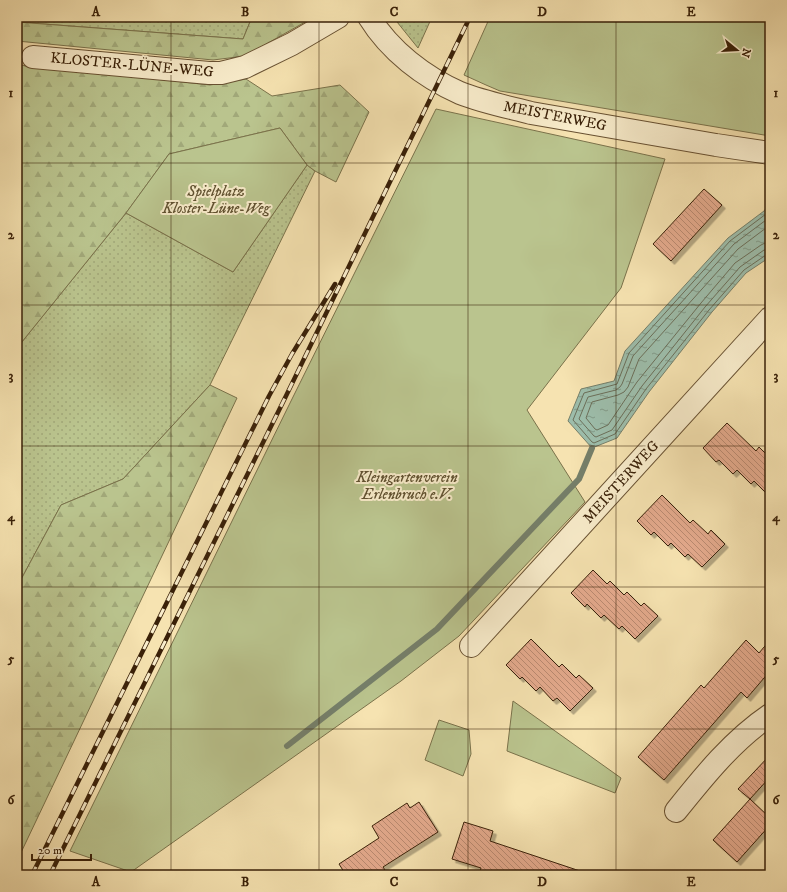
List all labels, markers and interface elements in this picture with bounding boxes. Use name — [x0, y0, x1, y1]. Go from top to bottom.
text: A — [91, 4, 101, 20]
text: B — [241, 4, 249, 20]
text: C — [390, 4, 399, 20]
text: D — [537, 4, 547, 20]
text: E — [686, 4, 696, 20]
north arrow — [717, 30, 757, 70]
text: N — [738, 46, 754, 59]
street label: KLOSTER-LÜNE-WEG — [49, 48, 215, 82]
text: 1 — [9, 85, 14, 101]
text: 1 — [774, 85, 779, 101]
street label: MEISTERWEG — [502, 97, 609, 135]
park label: Spielplatz Kloster-Lüne-Weg — [161, 182, 271, 218]
text: 2 — [8, 227, 15, 243]
text: 2 — [773, 227, 780, 243]
text: 3 — [9, 368, 14, 384]
text: 3 — [774, 368, 779, 384]
street label: MEISTERWEG — [579, 436, 663, 527]
park label: Kleingartenverein Erlenbruch e.V. — [355, 468, 458, 504]
text: 4 — [6, 509, 15, 526]
text: 4 — [771, 509, 780, 526]
text: 5 — [7, 651, 15, 667]
text: 5 — [772, 651, 780, 667]
text: 6 — [8, 792, 16, 808]
text: 6 — [773, 792, 781, 808]
scale bar — [32, 836, 91, 862]
text: 20 m — [38, 843, 62, 858]
text: A — [91, 874, 101, 890]
text: B — [241, 874, 249, 890]
text: C — [390, 874, 399, 890]
text: D — [537, 874, 547, 890]
text: E — [686, 874, 696, 890]

